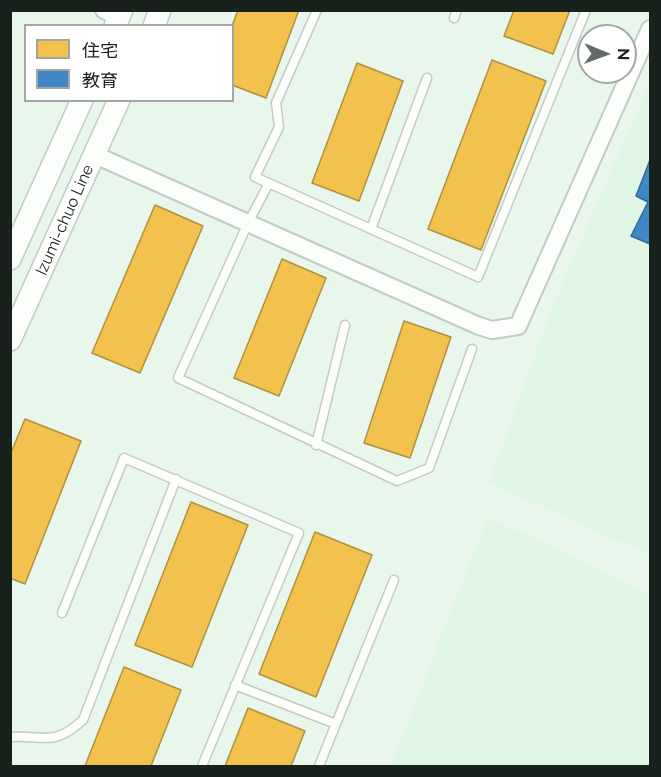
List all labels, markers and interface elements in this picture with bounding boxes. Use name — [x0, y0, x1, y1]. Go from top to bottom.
legend — [24, 24, 234, 102]
north arrow — [577, 24, 637, 84]
text: 住宅 — [82, 40, 118, 61]
text: N — [614, 48, 633, 61]
text: 教育 — [82, 70, 118, 91]
street label: Izumi-chuo Line — [32, 162, 98, 278]

